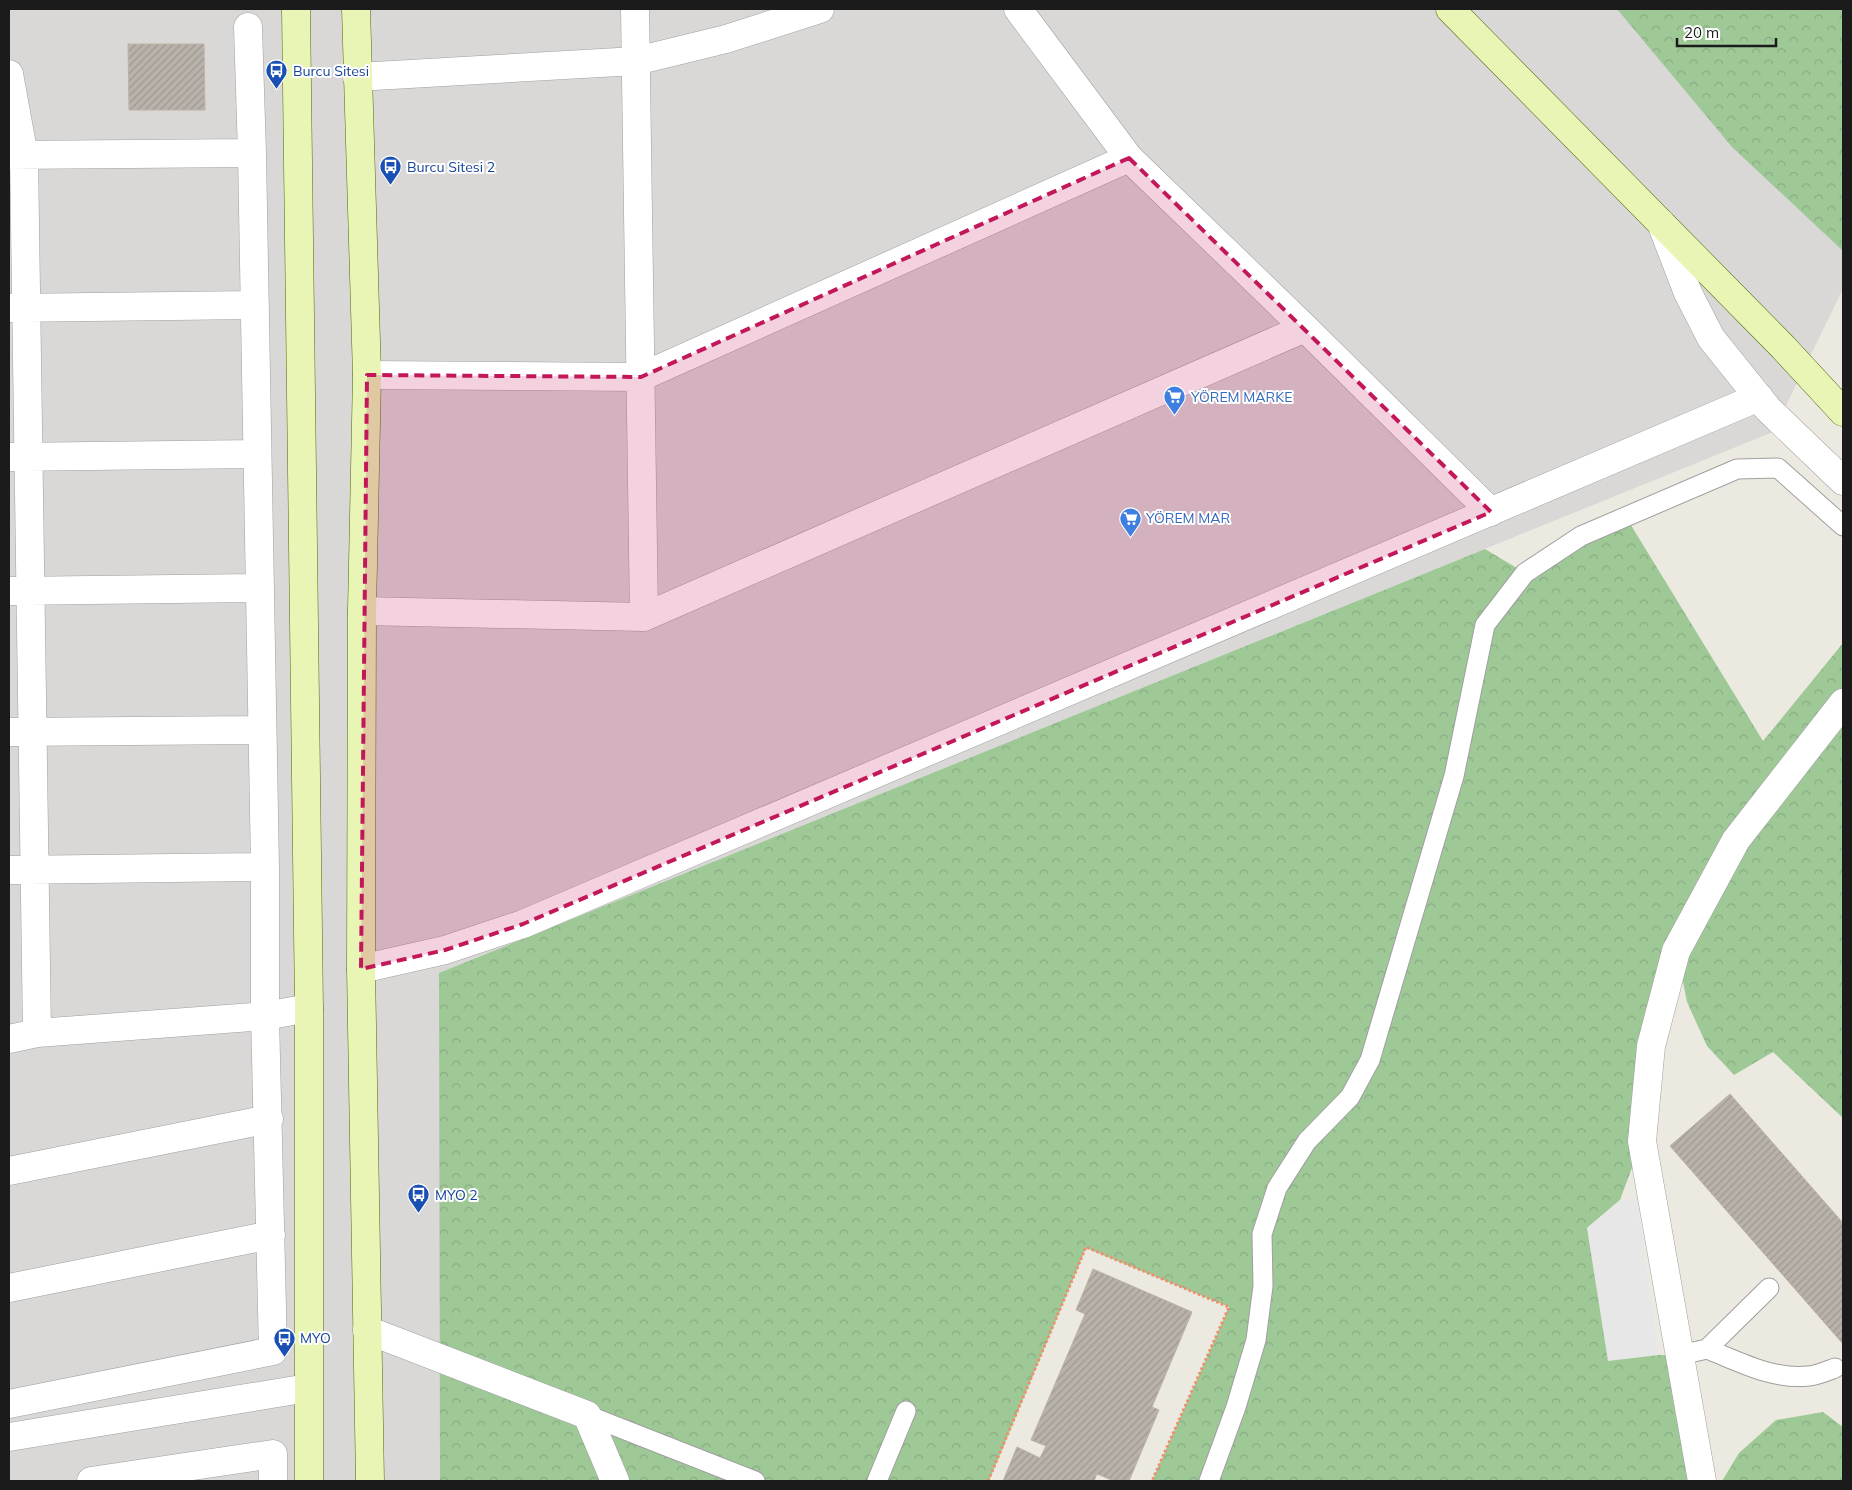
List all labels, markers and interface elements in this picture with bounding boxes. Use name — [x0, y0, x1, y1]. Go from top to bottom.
scale bar — [1677, 15, 1776, 47]
text: 20 m — [1684, 23, 1719, 42]
bus stop icon: Burcu Sitesi — [265, 59, 289, 90]
place label: Burcu Sitesi — [293, 62, 369, 80]
bus stop icon: Burcu Sitesi 2 — [379, 155, 403, 186]
place label: Burcu Sitesi 2 — [407, 158, 495, 176]
supermarket icon: YÖREM MARKE — [1163, 385, 1187, 416]
place label: YÖREM MARKE — [1190, 388, 1292, 406]
supermarket icon: YÖREM MAR — [1118, 506, 1142, 537]
place label: YÖREM MAR — [1145, 509, 1231, 527]
bus stop icon: MYO 2 — [407, 1183, 431, 1214]
place label: MYO 2 — [435, 1186, 478, 1204]
bus stop icon: MYO — [272, 1326, 296, 1357]
place label: MYO — [300, 1329, 331, 1347]

